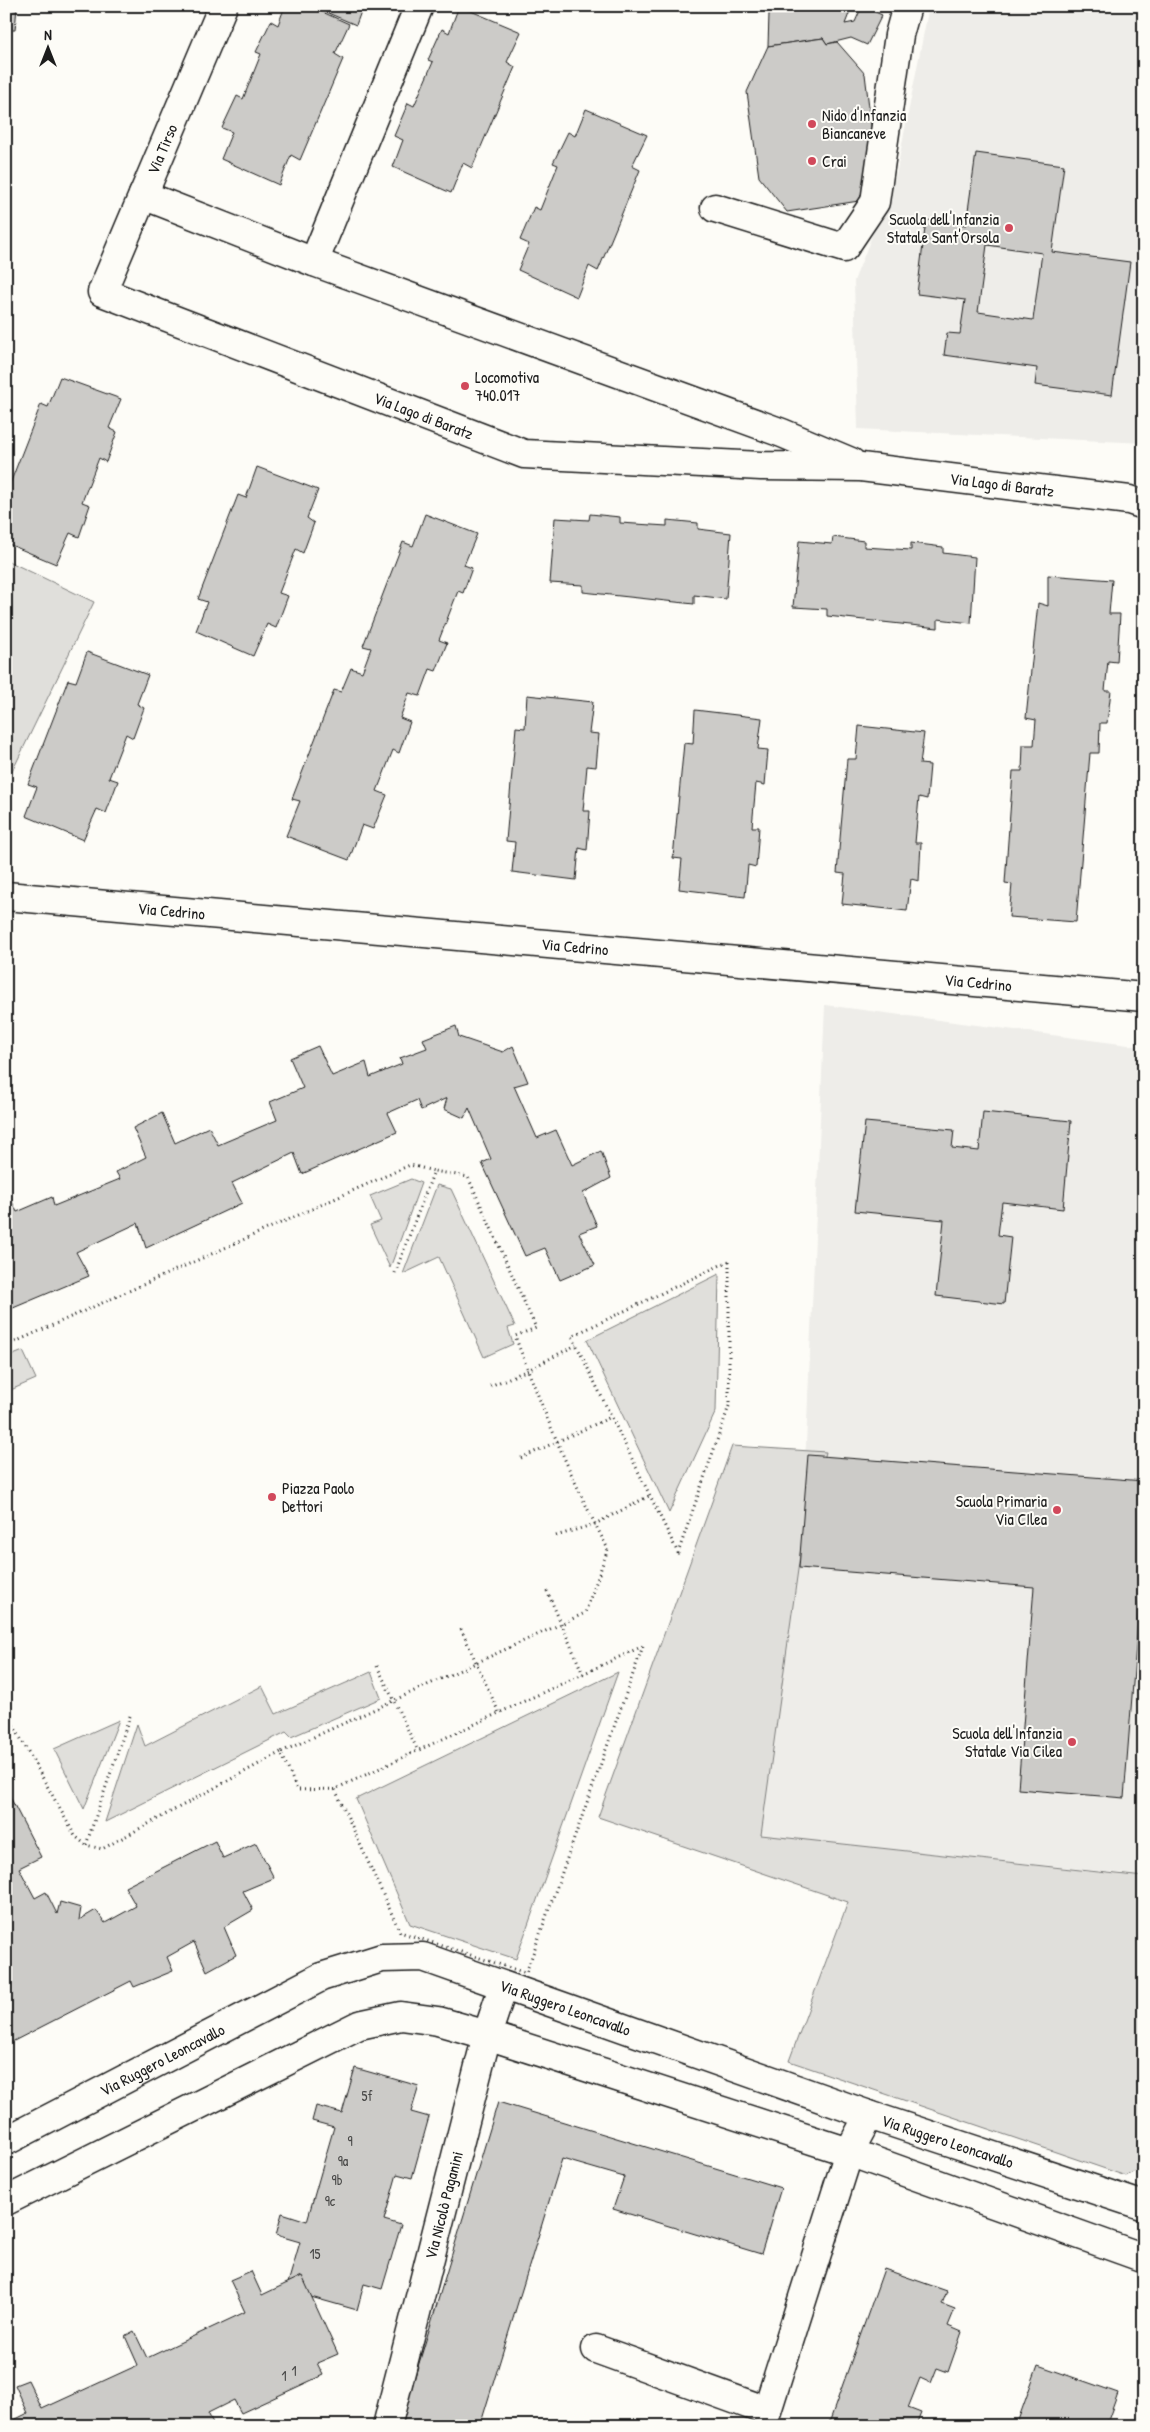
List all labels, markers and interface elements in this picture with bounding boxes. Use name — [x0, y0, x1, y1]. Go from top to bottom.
north arrow — [22, 22, 72, 72]
text: N — [44, 25, 52, 44]
place label: Nido d'Infanzia Biancaneve — [822, 104, 906, 144]
marker: Nido d'Infanzia Biancaneve — [806, 118, 818, 130]
street label: Via Tirso — [142, 120, 183, 177]
place label: Crai — [822, 150, 847, 172]
marker: Crai — [806, 155, 818, 167]
place label: Scuola dell'Infanzia Statale Sant'Orsola — [887, 208, 999, 248]
marker: Scuola dell'Infanzia Statale Sant'Orsola — [1003, 222, 1015, 234]
place label: Locomotiva 740.017 — [475, 366, 539, 406]
marker: Locomotiva 740.017 — [459, 380, 471, 392]
street label: Via Lago di Baratz — [371, 386, 477, 445]
street label: Via Lago di Baratz — [949, 467, 1056, 502]
street label: Via Cedrino — [137, 897, 206, 925]
street label: Via Cedrino — [540, 933, 610, 960]
street label: Via Cedrino — [944, 968, 1013, 996]
place label: Piazza Paolo Dettori — [282, 1477, 355, 1517]
place label: Scuola Primaria Via CIlea — [956, 1490, 1047, 1530]
marker: Piazza Paolo Dettori — [266, 1491, 278, 1503]
marker: Scuola Primaria Via CIlea — [1051, 1504, 1063, 1516]
place label: Scuola dell'Infanzia Statale Via Cilea — [952, 1722, 1062, 1762]
marker: Scuola dell'Infanzia Statale Via Cilea — [1066, 1736, 1078, 1748]
street label: Via Ruggero Leoncavallo — [497, 1974, 634, 2041]
street label: Via Ruggero Leoncavallo — [96, 2018, 229, 2101]
house number: 5f — [362, 2086, 372, 2105]
street label: Via Ruggero Leoncavallo — [879, 2109, 1017, 2173]
house number: 9 — [347, 2131, 353, 2150]
street label: Via Nicolò Paganini — [419, 2149, 468, 2262]
house number: 9a — [338, 2151, 349, 2170]
house number: 9b — [332, 2170, 343, 2189]
house number: 9c — [325, 2191, 336, 2210]
house number: 15 — [309, 2244, 321, 2263]
house number: 1 — [291, 2361, 297, 2380]
house number: 1 — [281, 2366, 287, 2385]

